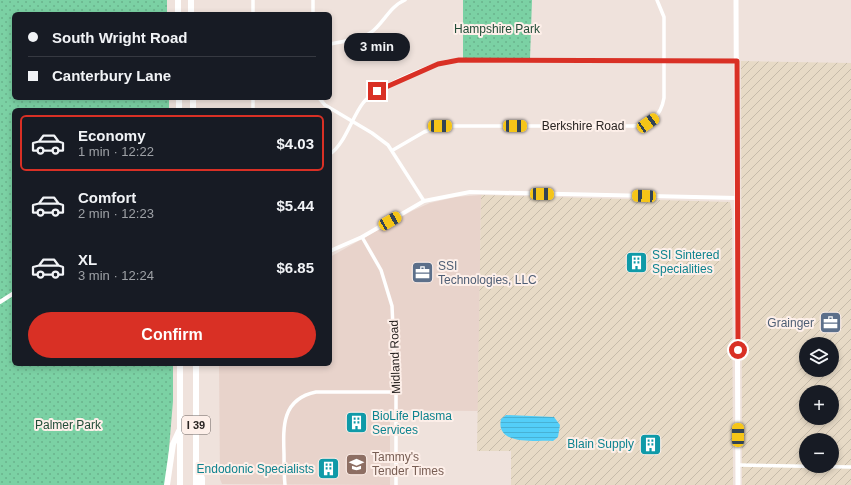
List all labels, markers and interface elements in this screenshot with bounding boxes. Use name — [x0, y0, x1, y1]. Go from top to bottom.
park label: Hampshire Park — [454, 22, 541, 36]
text: South Wright Road — [52, 29, 188, 46]
callout: 3 min — [344, 33, 410, 61]
text: 3 min — [360, 39, 394, 54]
text: Canterbury Lane — [52, 67, 171, 84]
route end — [368, 82, 386, 100]
car — [635, 111, 661, 135]
street label: Berkshire Road — [542, 119, 624, 133]
car — [428, 120, 452, 132]
car — [503, 120, 527, 132]
icon: car — [30, 125, 66, 161]
text: Economy — [78, 127, 146, 144]
text: $4.03 — [276, 135, 314, 152]
text: 1 min · 12:22 — [78, 144, 154, 159]
icon: car — [30, 187, 66, 223]
car — [530, 188, 554, 200]
text: Comfort — [78, 189, 136, 206]
car — [632, 190, 656, 202]
text: $5.44 — [276, 197, 314, 214]
text: 2 min · 12:23 — [78, 206, 154, 221]
car — [377, 210, 403, 232]
place label: SSI Sintered Specialities — [652, 248, 719, 276]
icon: car — [30, 249, 66, 285]
building icon: SSI Sintered Specialities — [624, 249, 650, 275]
text: XL — [78, 251, 97, 268]
text: $6.85 — [276, 259, 314, 276]
place label: SSI Technologies, LLC — [438, 259, 537, 287]
office icon: SSI Technologies, LLC — [409, 260, 435, 286]
text: 3 min · 12:24 — [78, 268, 154, 283]
office icon: Grainger — [817, 310, 843, 336]
button: Confirm — [28, 312, 316, 358]
place label: Grainger — [767, 316, 814, 330]
street label: Midland Road — [387, 320, 403, 394]
map controls — [799, 337, 839, 473]
button: layers — [799, 337, 839, 377]
route start — [729, 341, 747, 359]
button: + — [799, 385, 839, 425]
place label: BioLife Plasma Services — [372, 409, 452, 437]
building icon: BioLife Plasma Services — [343, 410, 369, 436]
road number: I 39 — [182, 416, 210, 434]
park label: Palmer Park — [35, 418, 102, 432]
car — [732, 423, 744, 447]
building icon: Blain Supply — [637, 431, 663, 457]
button: − — [799, 433, 839, 473]
place label: Blain Supply — [567, 437, 634, 451]
place label: Tammy's Tender Times — [372, 450, 444, 478]
school or university icon: Tammy's Tender Times — [344, 451, 370, 477]
building icon: Endodonic Specialists — [316, 456, 342, 482]
place label: Endodonic Specialists — [197, 462, 314, 476]

